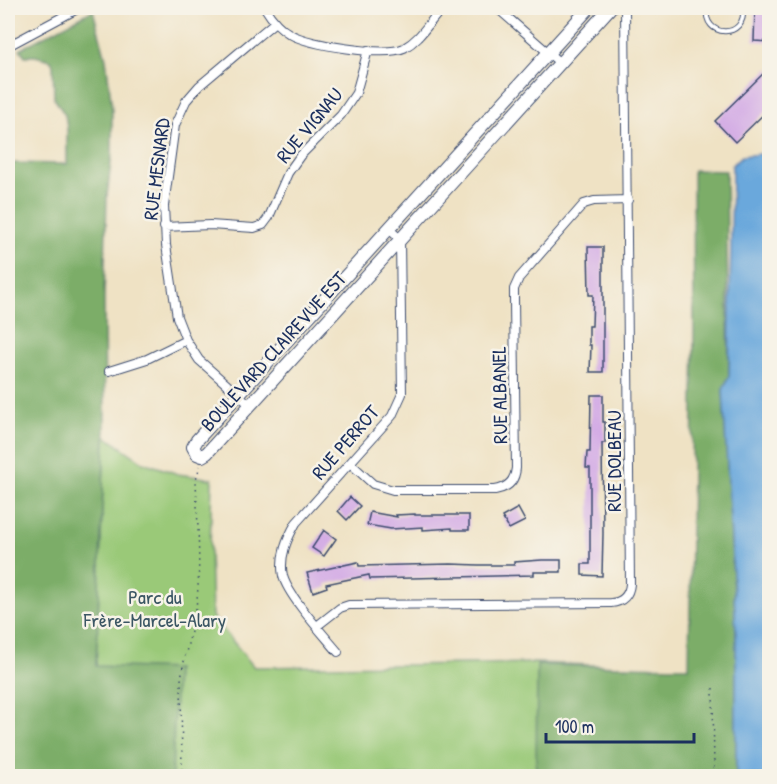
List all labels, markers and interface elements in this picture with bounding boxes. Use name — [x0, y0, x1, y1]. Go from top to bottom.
street label: RUE VIGNAU — [270, 82, 348, 168]
street label: RUE MESNARD — [136, 116, 176, 221]
street label: BOULEVARD CLAIREVUE EST — [194, 265, 353, 437]
street label: RUE ALBANEL — [485, 346, 513, 444]
street label: RUE PERROT — [305, 398, 385, 485]
street label: RUE DOLBEAU — [600, 410, 627, 512]
park label: Parc du Frère-Marcel-Alary — [83, 583, 226, 633]
scale bar — [546, 706, 694, 744]
text: 100 m — [555, 714, 594, 739]

